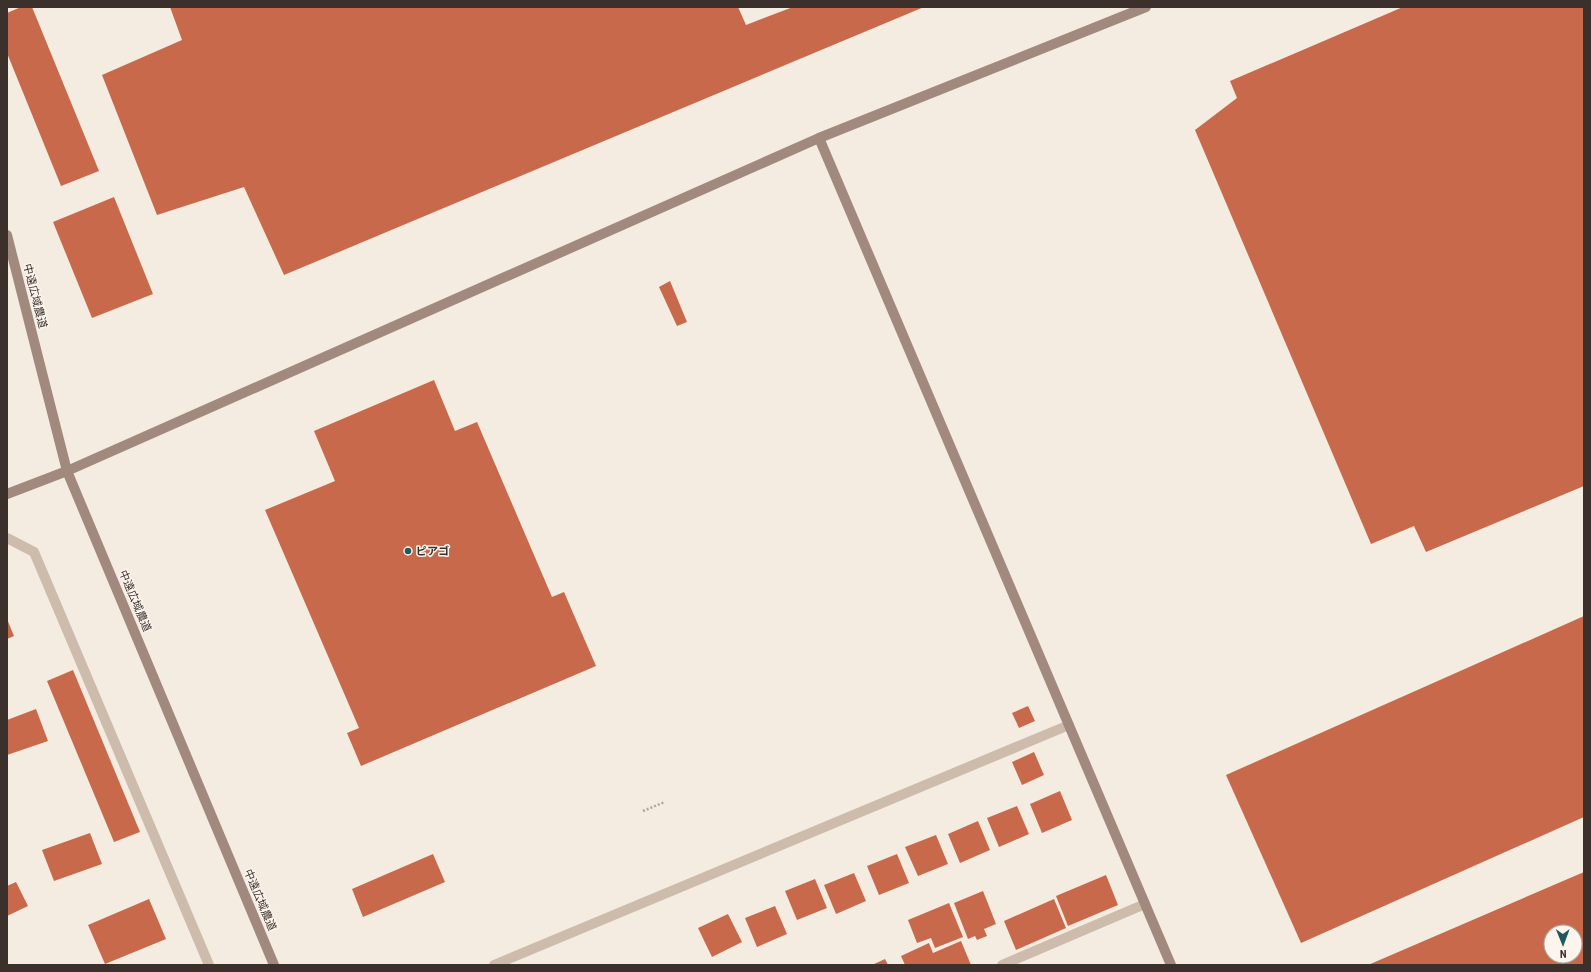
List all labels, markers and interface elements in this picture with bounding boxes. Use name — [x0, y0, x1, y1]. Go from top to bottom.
street label: 中遠広域農道 — [21, 262, 49, 330]
place label: ピアゴ — [416, 545, 449, 558]
marker: ピアゴ — [403, 546, 413, 556]
street label: 中遠広域農道 — [116, 568, 154, 634]
street label: 中遠広域農道 — [241, 867, 279, 933]
north arrow — [1543, 924, 1583, 964]
text: N — [1559, 947, 1567, 960]

